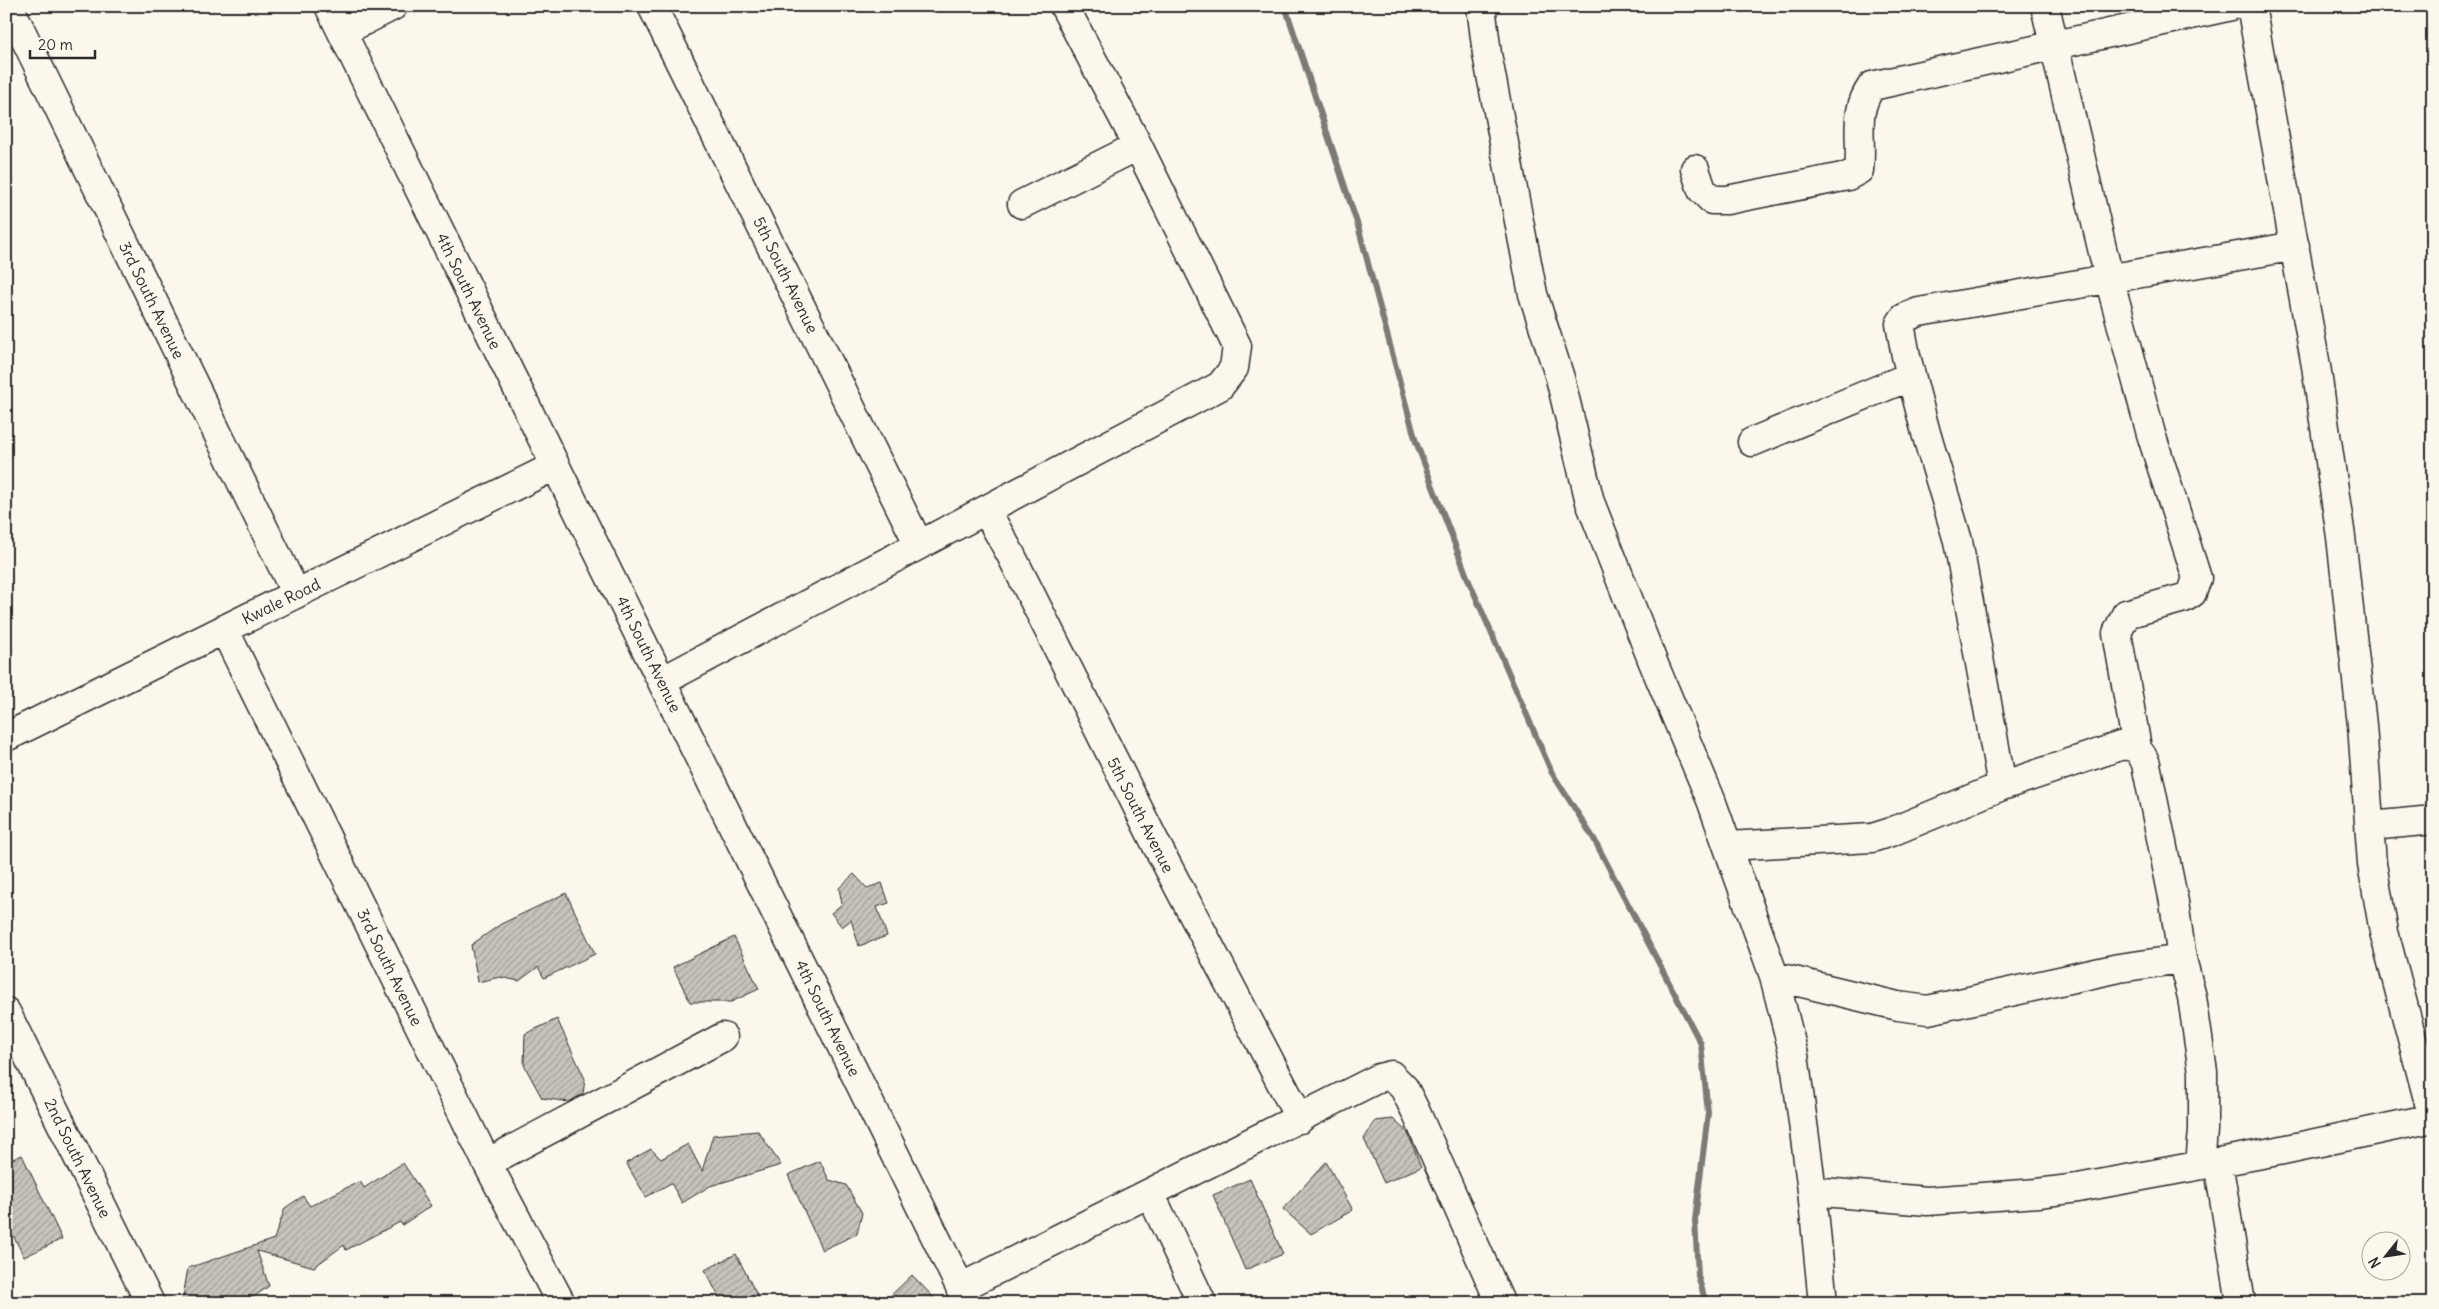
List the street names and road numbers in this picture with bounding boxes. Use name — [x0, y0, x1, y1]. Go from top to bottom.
street label: 5th South Avenue — [749, 214, 823, 336]
street label: 4th South Avenue — [432, 230, 506, 352]
street label: 3rd South Avenue — [115, 238, 189, 362]
street label: Kwale Road — [239, 573, 323, 629]
street label: 4th South Avenue — [612, 593, 686, 715]
street label: 5th South Avenue — [1103, 754, 1179, 876]
street label: 3rd South Avenue — [353, 905, 427, 1029]
street label: 4th South Avenue — [791, 957, 865, 1079]
street label: 2nd South Avenue — [40, 1095, 116, 1221]

